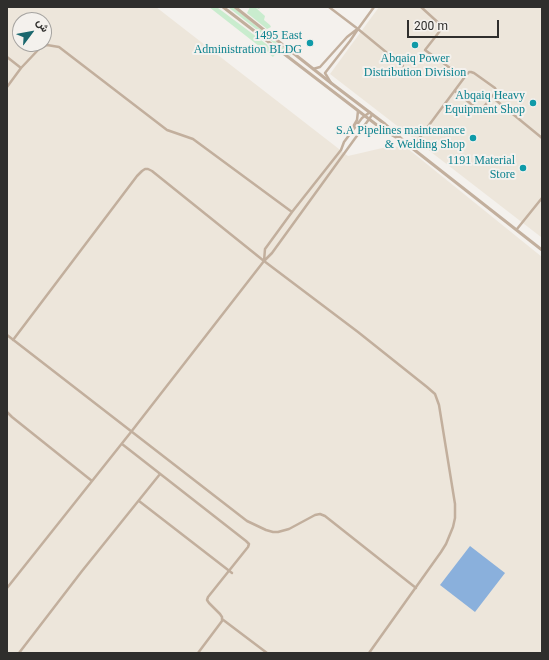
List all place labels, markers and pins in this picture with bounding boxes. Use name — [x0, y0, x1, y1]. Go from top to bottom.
place label: 1495 East Administration BLDG — [190, 29, 302, 57]
marker: 1495 East Administration BLDG — [305, 38, 315, 48]
marker: Abqaiq Power Distribution Division — [410, 40, 420, 50]
place label: Abqaiq Power Distribution Division — [362, 52, 468, 80]
place label: Abqaiq Heavy Equipment Shop — [437, 89, 525, 117]
marker: Abqaiq Heavy Equipment Shop — [528, 98, 538, 108]
place label: S.A Pipelines maintenance & Welding Shop — [322, 124, 465, 152]
marker: S.A Pipelines maintenance & Welding Shop — [468, 133, 478, 143]
place label: 1191 Material Store — [441, 154, 515, 182]
marker: 1191 Material Store — [518, 163, 528, 173]

